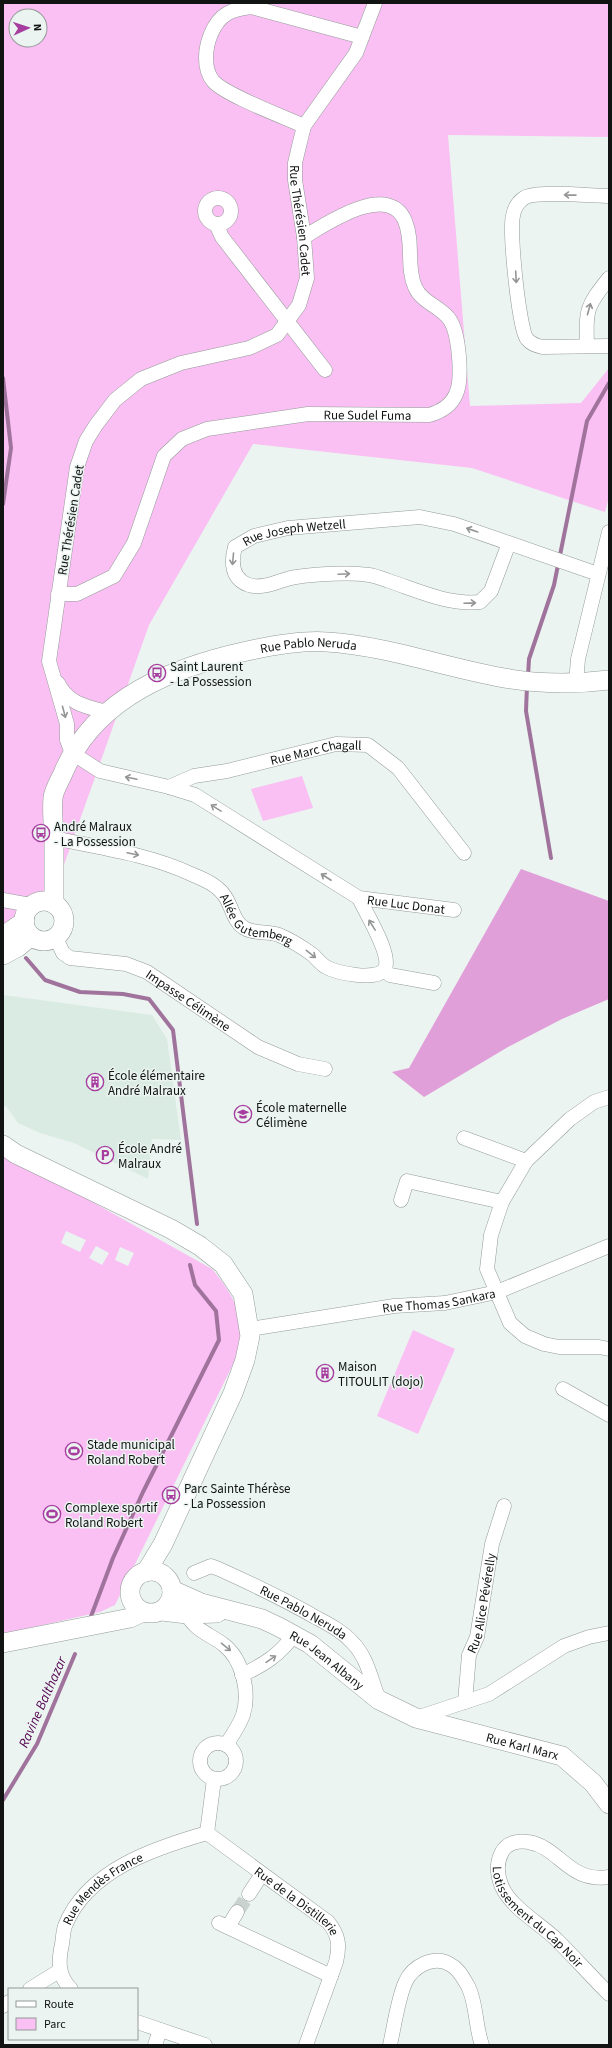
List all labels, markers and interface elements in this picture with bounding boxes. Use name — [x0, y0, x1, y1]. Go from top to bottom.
north arrow — [8, 8, 48, 48]
text: N — [30, 23, 45, 32]
street label: Rue Thérésien Cadet — [285, 165, 315, 277]
one-way arrow — [564, 191, 577, 199]
one-way arrow — [512, 270, 519, 283]
one-way arrow — [586, 303, 593, 316]
street label: Rue Sudel Fuma — [323, 406, 411, 425]
street label: Rue Thérésien Cadet — [53, 463, 89, 577]
street label: Rue Joseph Wetzell — [239, 515, 346, 551]
one-way arrow — [466, 526, 479, 533]
one-way arrow — [229, 553, 237, 566]
one-way arrow — [337, 571, 350, 578]
one-way arrow — [463, 599, 476, 607]
street label: Rue Pablo Neruda — [259, 634, 358, 658]
place label: Saint Laurent - La Possession — [170, 658, 252, 691]
bus stop icon: Saint Laurent - La Possession — [147, 663, 167, 683]
one-way arrow — [60, 706, 68, 719]
street label: Rue Marc Chagall — [269, 736, 362, 770]
one-way arrow — [125, 774, 138, 782]
one-way arrow — [211, 804, 222, 812]
place label: André Malraux - La Possession — [54, 818, 136, 851]
bus stop icon: André Malraux - La Possession — [31, 823, 51, 843]
one-way arrow — [126, 851, 139, 859]
one-way arrow — [321, 873, 332, 881]
street label: Allée Gutemberg — [215, 890, 296, 950]
street label: Rue Luc Donat — [366, 891, 446, 919]
one-way arrow — [367, 919, 376, 930]
one-way arrow — [305, 950, 316, 958]
street label: Impasse Célimène — [142, 966, 234, 1036]
place label: École élémentaire André Malraux — [108, 1067, 205, 1100]
building icon: École élémentaire André Malraux — [85, 1072, 105, 1092]
place label: École maternelle Célimène — [256, 1099, 347, 1132]
school or university icon: École maternelle Célimène — [233, 1104, 253, 1124]
place label: École André Malraux — [118, 1140, 182, 1173]
parking icon: École André Malraux — [95, 1145, 115, 1165]
street label: Rue Thomas Sankara — [381, 1285, 497, 1318]
place label: Maison TITOULIT (dojo) — [338, 1358, 424, 1391]
building icon: Maison TITOULIT (dojo) — [315, 1363, 335, 1383]
place label: Stade municipal Roland Robert — [87, 1436, 175, 1469]
sports icon: Stade municipal Roland Robert — [64, 1441, 84, 1461]
place label: Parc Sainte Thérèse - La Possession — [184, 1480, 291, 1513]
bus stop icon: Parc Sainte Thérèse - La Possession — [161, 1485, 181, 1505]
place label: Complexe sportif Roland Robert — [65, 1499, 159, 1532]
sports icon: Complexe sportif Roland Robert — [42, 1504, 62, 1524]
street label: Rue Alice Pévérelly — [463, 1552, 500, 1656]
street label: Rue Pablo Neruda — [257, 1581, 351, 1644]
street label: Rue Jean Albany — [286, 1627, 368, 1694]
one-way arrow — [221, 1642, 232, 1651]
water label: Ravine Balthazar — [14, 1653, 72, 1751]
one-way arrow — [266, 1655, 277, 1663]
street label: Rue Karl Marx — [484, 1729, 561, 1765]
street label: Rue Mendès France — [59, 1848, 146, 1928]
street label: Rue de la Distillerie — [250, 1863, 343, 1939]
street label: Lotissement du Cap Noir — [488, 1866, 587, 1972]
legend — [8, 1988, 138, 2040]
text: Route — [44, 1996, 74, 2013]
text: Parc — [44, 2016, 66, 2033]

